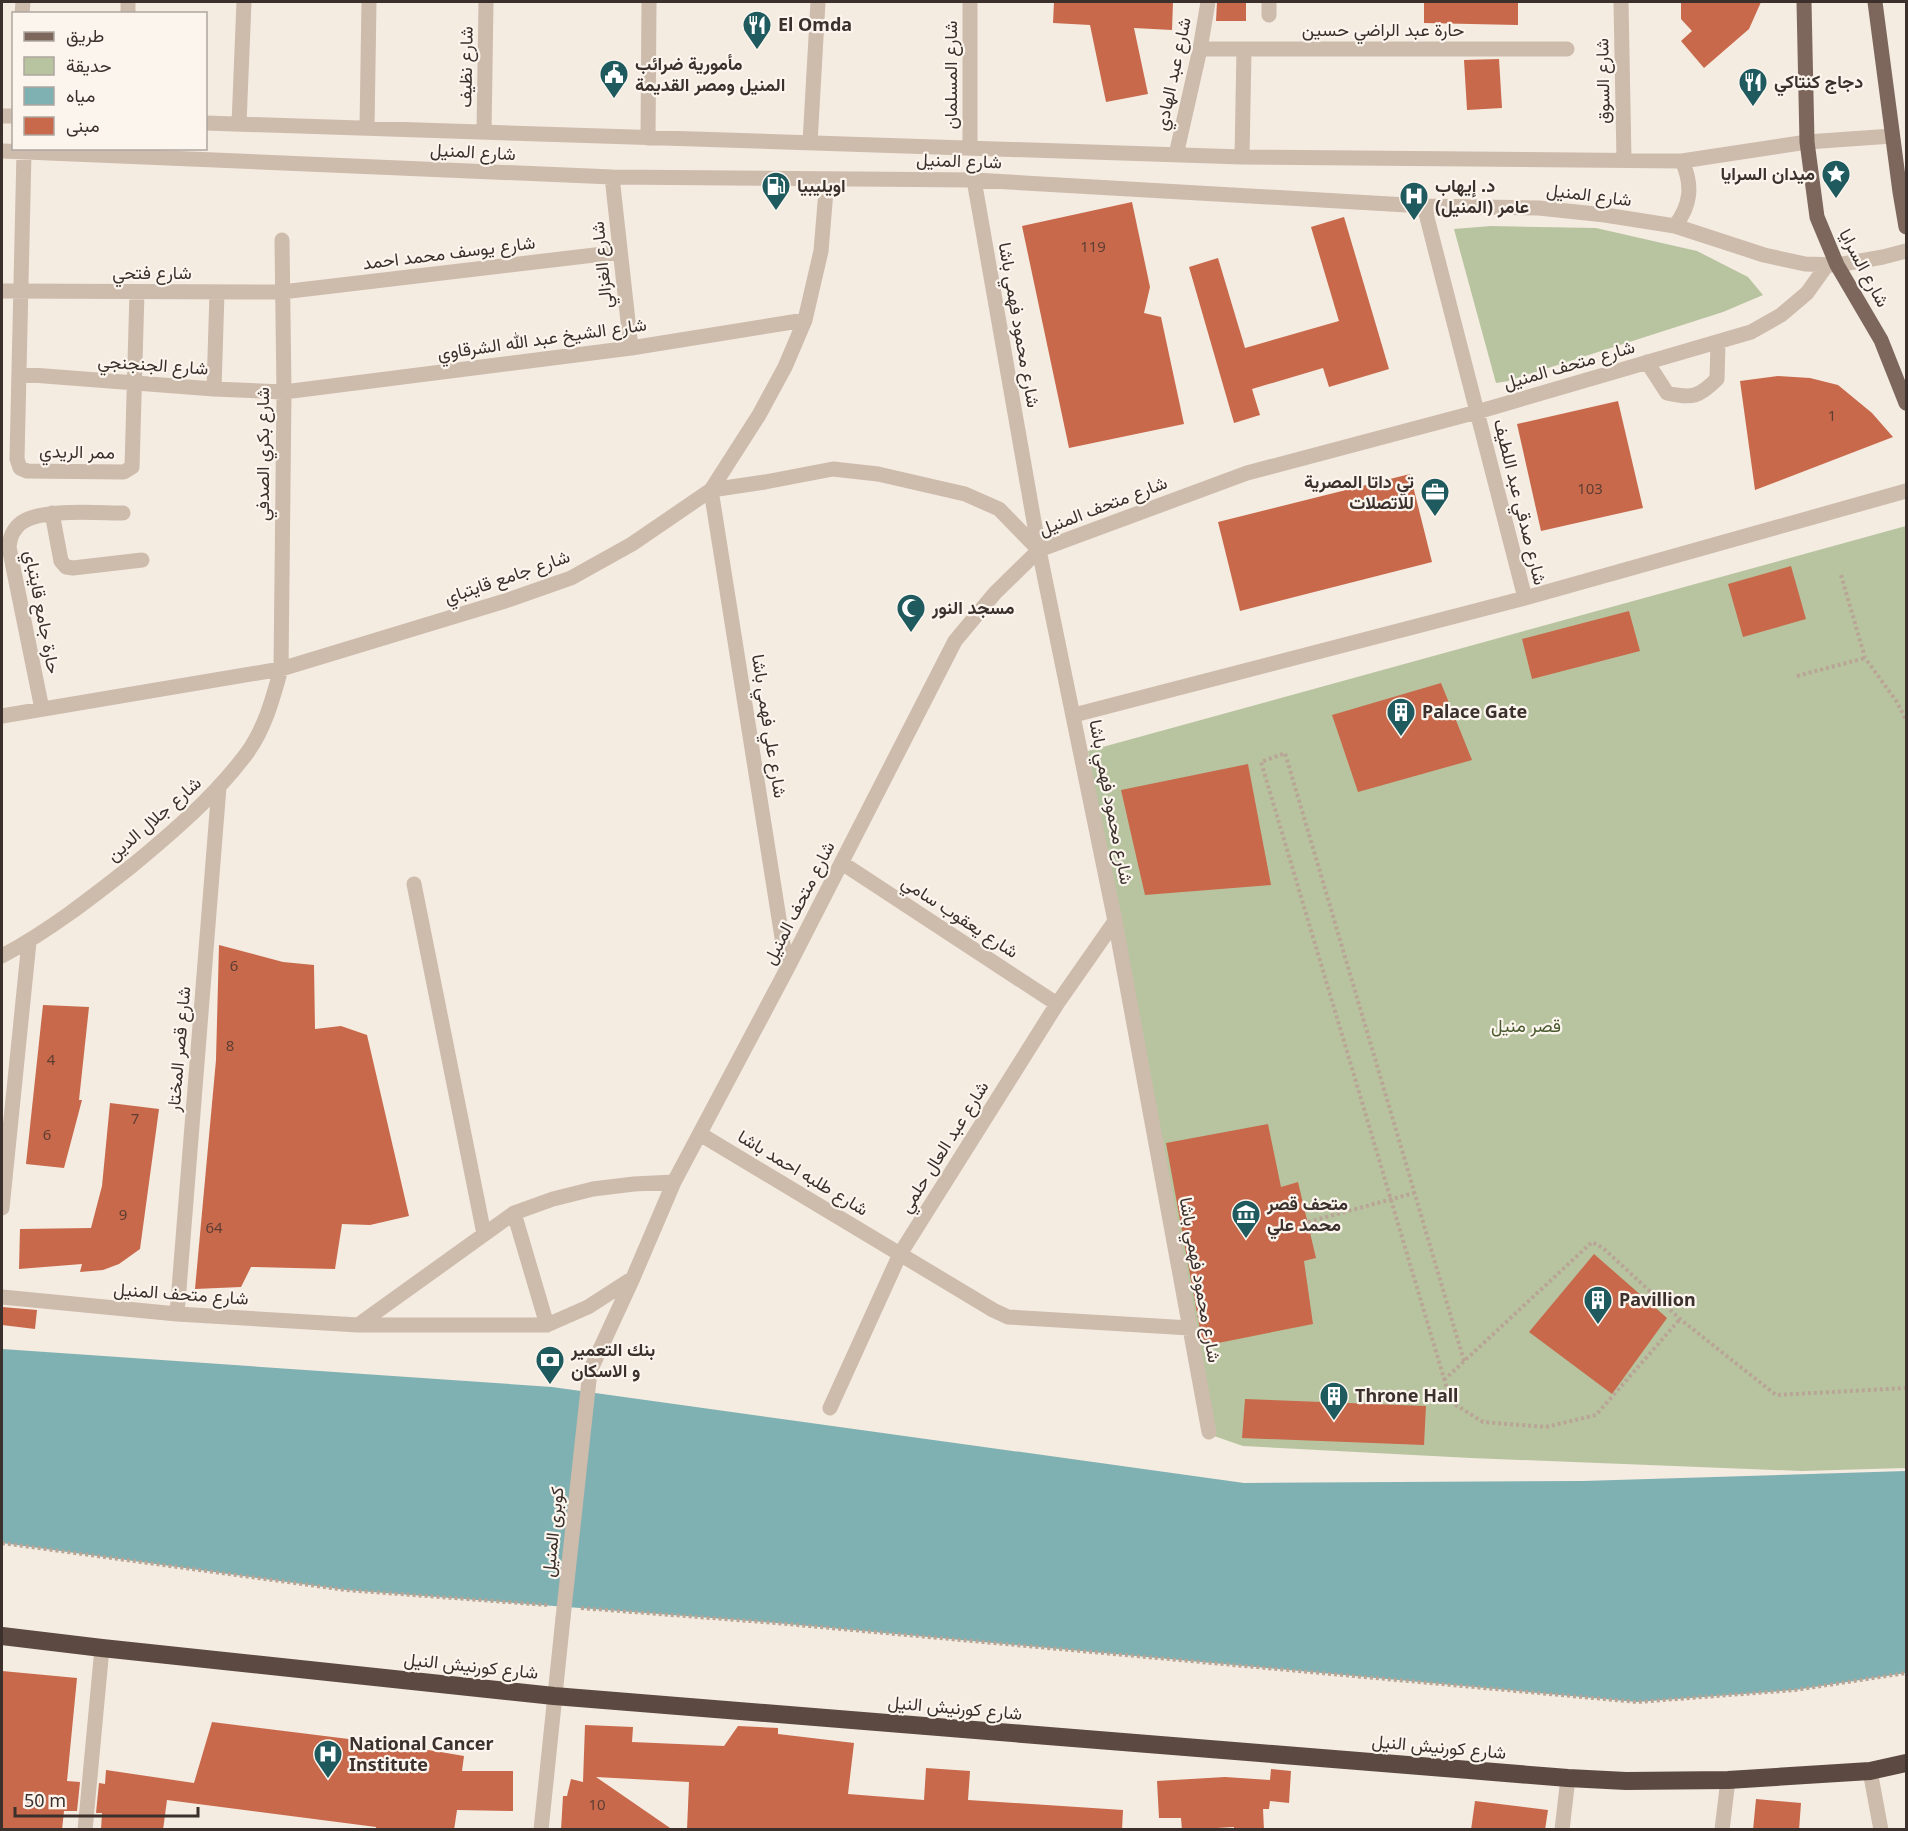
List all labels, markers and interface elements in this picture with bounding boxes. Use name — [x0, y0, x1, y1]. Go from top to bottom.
restaurant icon: El Omda — [741, 9, 773, 51]
legend — [12, 12, 207, 150]
place label: El Omda — [778, 12, 852, 36]
street label: شارع عبد الهادي — [1148, 15, 1200, 133]
street label: حارة عبد الراضي حسين — [1302, 17, 1464, 45]
street label: شارع المسلمان — [938, 21, 963, 129]
text: طريق — [66, 23, 104, 47]
street label: شارع نظيف — [452, 26, 479, 108]
street label: شارع السوق — [1589, 38, 1616, 124]
place label: مأمورية ضرائب المنيل ومصر القديمة — [635, 51, 785, 96]
text: حديقة — [66, 53, 112, 77]
public building icon: مأمورية ضرائب المنيل ومصر القديمة — [598, 58, 630, 100]
restaurant icon: دجاج كنتاكي — [1737, 66, 1769, 108]
place label: دجاج كنتاكي — [1774, 69, 1863, 97]
text: مياه — [66, 83, 95, 107]
text: مبنى — [66, 113, 100, 137]
street label: شارع المنيل — [430, 137, 517, 166]
street label: شارع المنيل — [916, 147, 1002, 174]
place icon: ميدان السرايا — [1820, 158, 1852, 200]
place label: ميدان السرايا — [1720, 161, 1815, 185]
fuel station icon: اويليبيا — [760, 170, 792, 212]
place label: اويليبيا — [797, 173, 846, 197]
place label: د. إيهاب عامر (المنيل) — [1435, 173, 1529, 218]
street label: شارع المنيل — [1545, 177, 1633, 212]
hospital icon: د. إيهاب عامر (المنيل) — [1398, 180, 1430, 222]
street label: شارع الغزالي — [585, 220, 621, 310]
street label: شارع السرايا — [1833, 224, 1896, 311]
street label: شارع يوسف محمد احمد — [361, 230, 537, 275]
house number: 119 — [1080, 236, 1106, 256]
street label: شارع محمود فهمي باشا — [990, 240, 1046, 410]
street label: شارع فتحي — [112, 260, 192, 288]
street label: شارع الشيخ عبد الله الشرقاوي — [436, 311, 649, 369]
street label: شارع متحف المنيل — [1500, 334, 1637, 395]
street label: شارع الجنجنجي — [97, 348, 209, 384]
street label: شارع بكري الصدفي — [250, 387, 278, 521]
house number: 1 — [1828, 405, 1836, 425]
street label: شارع صدقي عبد اللطيف — [1485, 416, 1553, 588]
street label: ممر الريدي — [39, 438, 115, 468]
place label: تي داتا المصرية للاتصلات — [1304, 469, 1414, 514]
street label: شارع متحف المنيل — [1035, 470, 1171, 541]
office icon: تي داتا المصرية للاتصلات — [1419, 476, 1451, 518]
house number: 103 — [1577, 478, 1603, 498]
street label: شارع جامع قايتباي — [441, 543, 574, 613]
street label: حارة جامع قايتباي — [15, 548, 67, 676]
mosque icon: مسجد النور — [895, 592, 927, 634]
place label: مسجد النور — [931, 595, 1015, 619]
street label: شارع علي فهمي باشا — [743, 652, 793, 800]
building icon: Palace Gate — [1385, 696, 1417, 738]
place label: Palace Gate — [1422, 699, 1527, 723]
street label: شارع محمود فهمي باشا — [1080, 717, 1140, 887]
street label: شارع جلال الدين — [101, 770, 206, 867]
street label: شارع متحف المنيل — [757, 837, 840, 969]
street label: شارع يعقوب سامي — [895, 869, 1024, 966]
house number: 6 — [230, 955, 238, 975]
street label: شارع قصر المختار — [160, 985, 196, 1114]
park label: قصر منيل — [1491, 1013, 1561, 1037]
house number: 8 — [226, 1035, 234, 1055]
house number: 4 — [47, 1049, 56, 1069]
street label: شارع عبد العال حلمي — [893, 1076, 997, 1219]
house number: 7 — [131, 1108, 139, 1128]
house number: 6 — [43, 1124, 51, 1144]
street label: شارع طلبه احمد باشا — [733, 1124, 873, 1221]
place label: متحف قصر محمد علي — [1266, 1191, 1348, 1240]
street label: شارع محمود فهمي باشا — [1171, 1195, 1227, 1365]
museum icon: متحف قصر محمد علي — [1230, 1198, 1262, 1240]
house number: 9 — [119, 1204, 127, 1224]
house number: 64 — [205, 1217, 223, 1237]
street label: شارع متحف المنيل — [113, 1276, 250, 1311]
building icon: Pavillion — [1582, 1284, 1614, 1326]
place label: Pavillion — [1619, 1287, 1696, 1311]
place label: بنك التعمير و الاسكان — [570, 1337, 655, 1382]
bank icon: بنك التعمير و الاسكان — [534, 1344, 566, 1386]
building icon: Throne Hall — [1318, 1380, 1350, 1422]
place label: Throne Hall — [1355, 1383, 1458, 1407]
street label: كوبرى المنيل — [535, 1486, 569, 1578]
street label: شارع كورنيش النيل — [403, 1646, 540, 1685]
street label: شارع كورنيش النيل — [887, 1689, 1023, 1726]
street label: شارع كورنيش النيل — [1371, 1728, 1507, 1765]
place label: National Cancer Institute — [349, 1731, 494, 1776]
hospital icon: National Cancer Institute — [312, 1738, 344, 1780]
scale bar — [15, 1780, 198, 1818]
text: 50 m — [24, 1788, 66, 1812]
house number: 10 — [588, 1794, 606, 1814]

